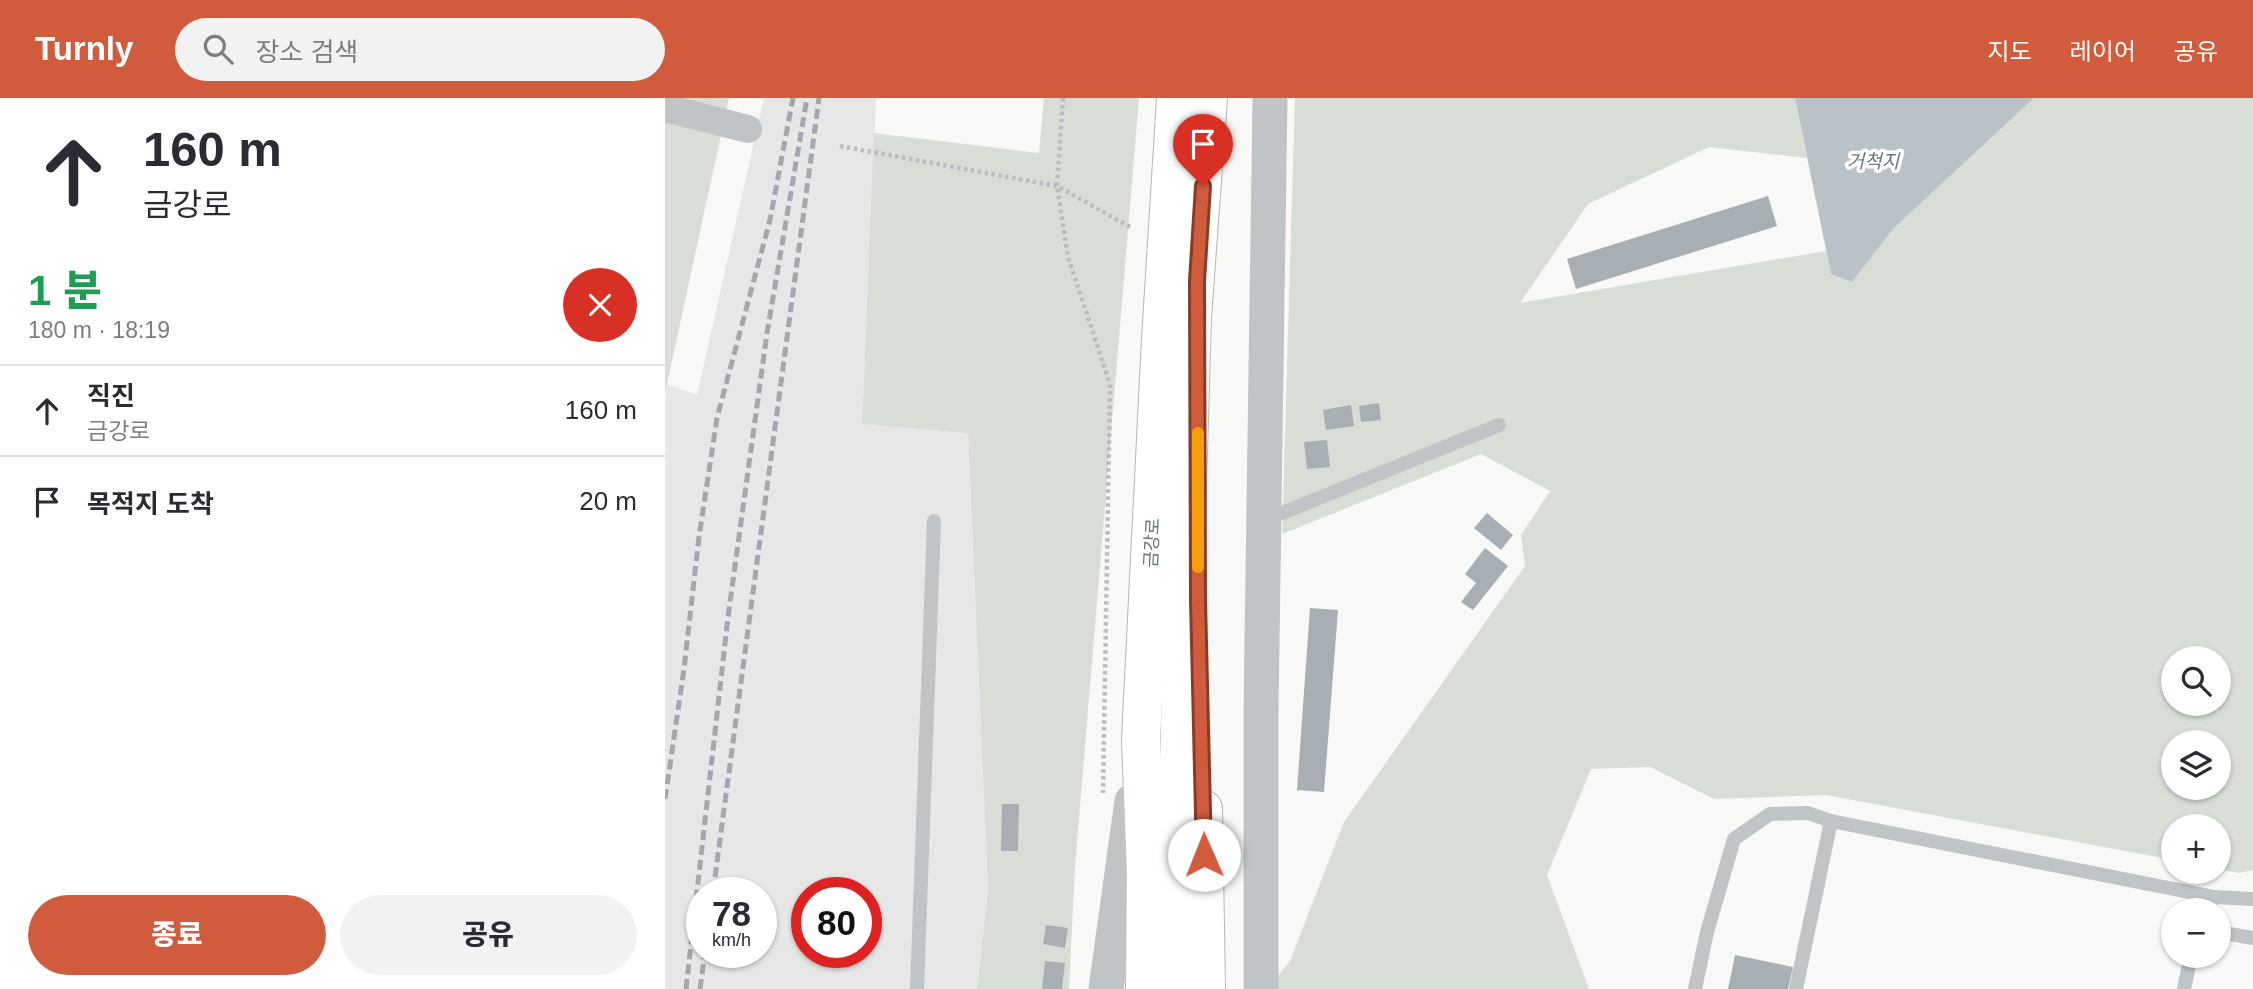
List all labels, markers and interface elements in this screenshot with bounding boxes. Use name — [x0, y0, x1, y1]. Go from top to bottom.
search box — [175, 18, 665, 81]
text: Turnly — [35, 30, 133, 67]
icon: search — [199, 30, 237, 68]
text: 장소 검색 — [255, 37, 358, 67]
text: 지도 — [1987, 38, 2032, 65]
text: 레이어 — [2070, 38, 2136, 65]
text: 공유 — [2174, 38, 2218, 65]
pin — [1173, 114, 1233, 186]
text: 160 m — [143, 122, 282, 176]
icon: arrive — [1184, 125, 1222, 163]
icon: ahead — [28, 126, 119, 217]
water label: 거척지 — [1847, 151, 1901, 172]
text: 금강로 — [143, 187, 231, 223]
text: 1 분 — [28, 267, 102, 314]
button: close — [563, 268, 637, 342]
text: 180 m · 18:19 — [28, 317, 170, 343]
text: 직진 — [87, 381, 135, 411]
icon: ahead — [28, 392, 66, 430]
text: 160 m — [565, 395, 637, 425]
text: 금강로 — [87, 418, 150, 444]
icon: arrive — [28, 483, 66, 521]
text: 20 m — [579, 486, 637, 516]
text: 목적지 도착 — [87, 489, 214, 519]
street label: 금강로 — [1141, 518, 1163, 568]
map controls — [2161, 646, 2231, 968]
button: search — [2161, 646, 2231, 716]
button: layers — [2161, 730, 2231, 800]
button: + — [2161, 814, 2231, 884]
position arrow — [1167, 818, 1241, 892]
speed limit sign: 80 — [791, 877, 882, 968]
text: 78 — [712, 894, 751, 933]
button: 종료 — [28, 895, 326, 975]
button: 공유 — [340, 895, 637, 975]
button: − — [2161, 898, 2231, 968]
text: km/h — [712, 930, 751, 950]

